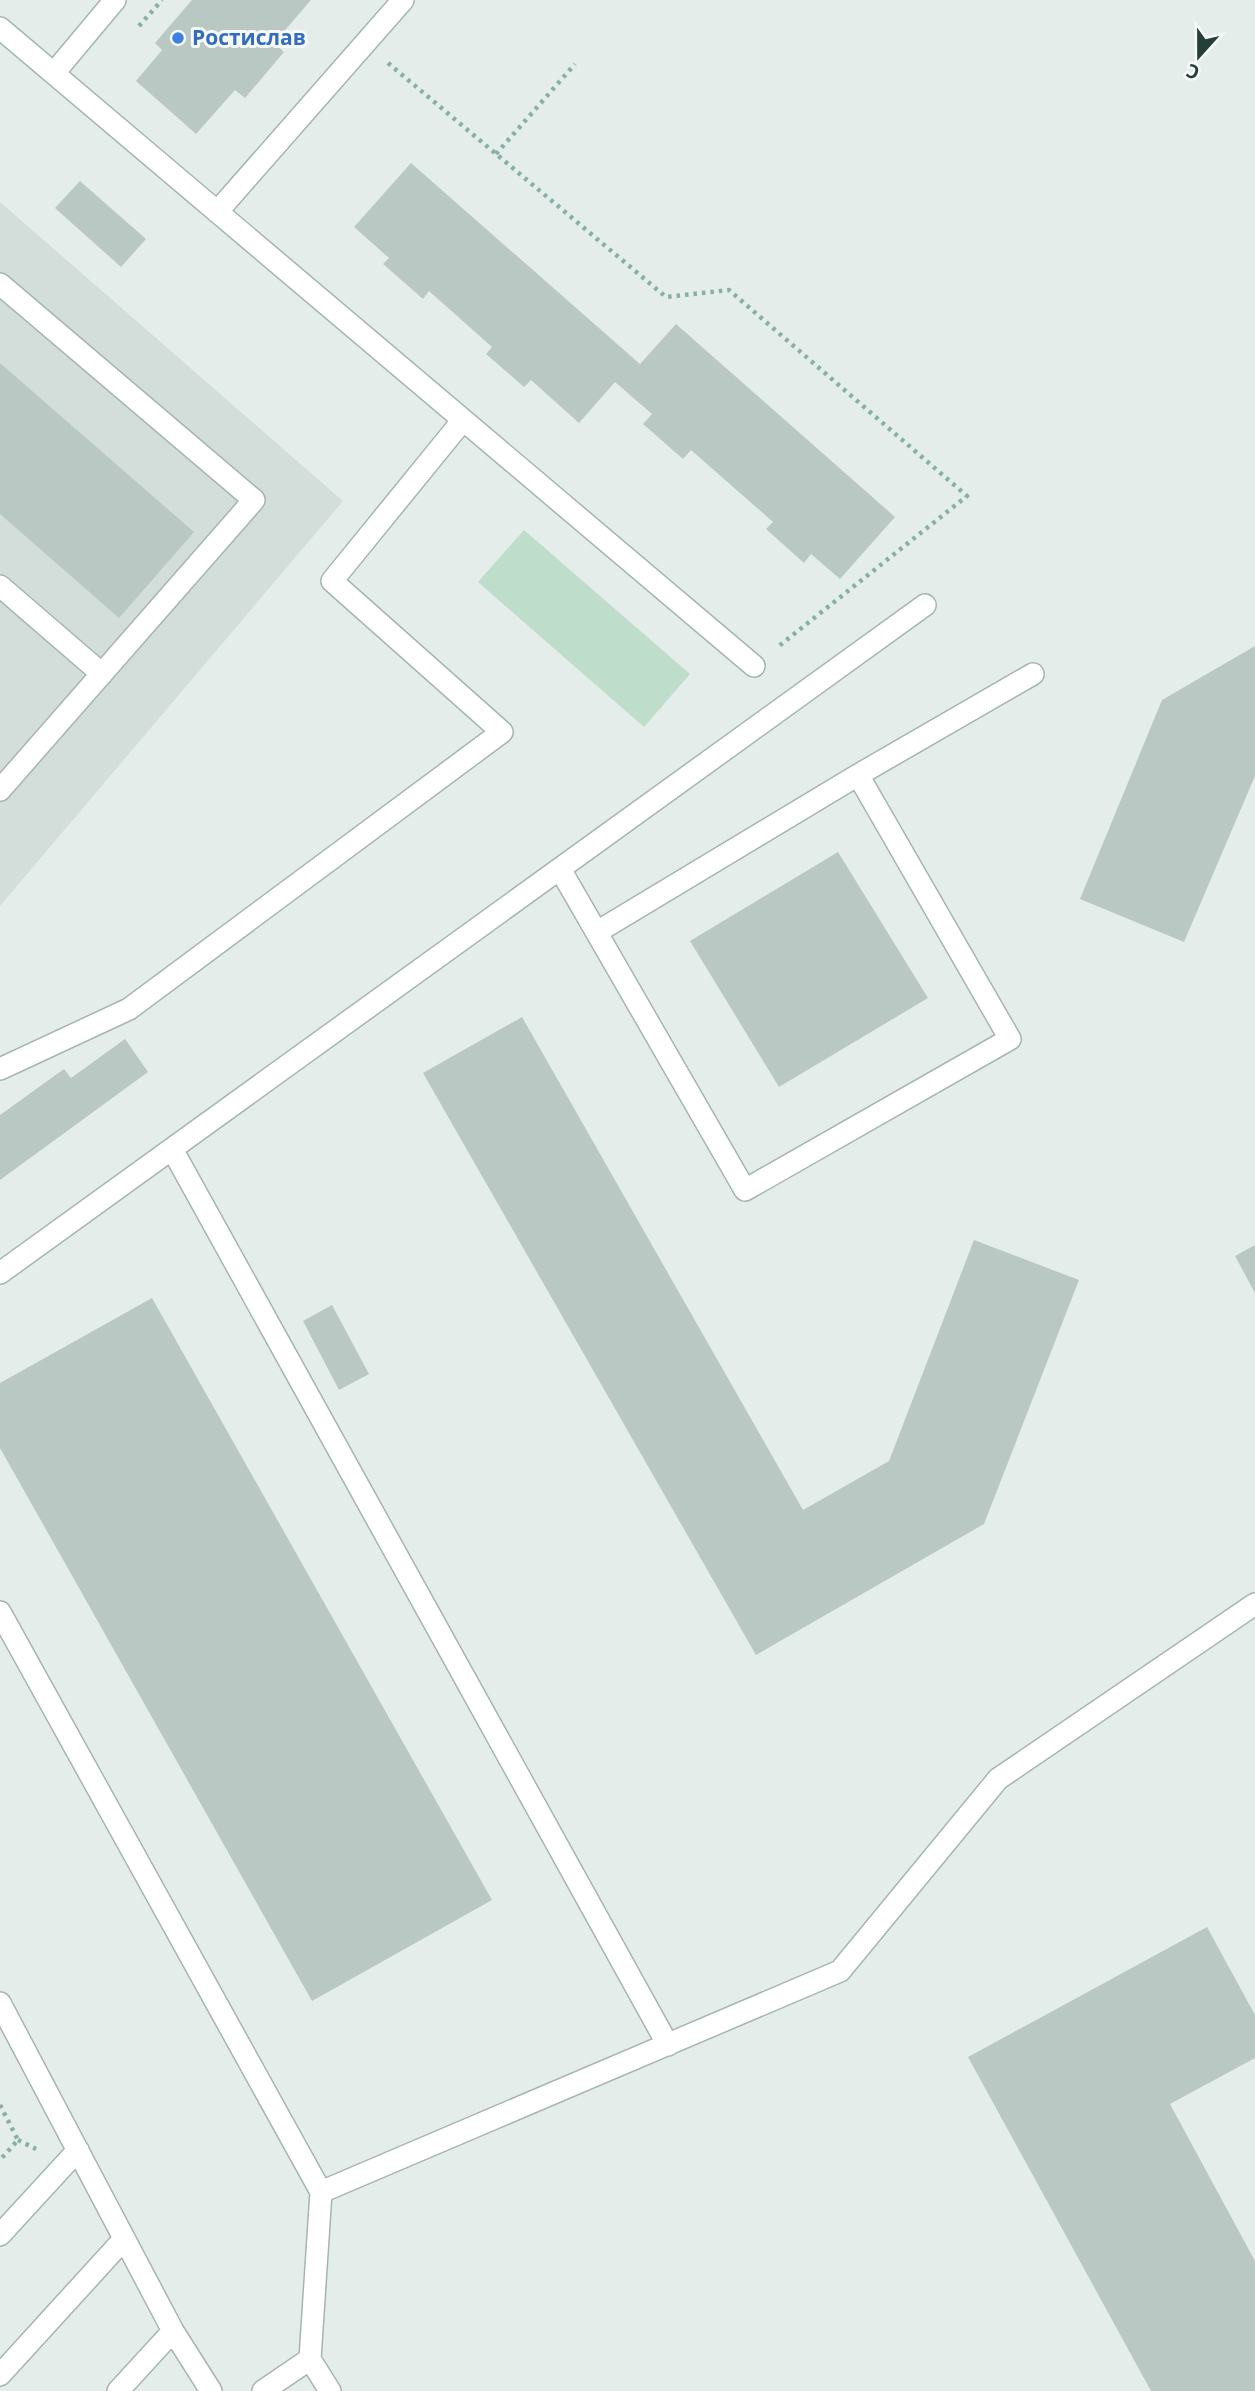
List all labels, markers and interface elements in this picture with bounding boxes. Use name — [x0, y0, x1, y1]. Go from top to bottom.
north arrow — [1164, 21, 1234, 91]
place label: Ростислав — [192, 23, 306, 51]
marker: Ростислав — [170, 30, 186, 46]
text: С — [1183, 58, 1203, 86]

